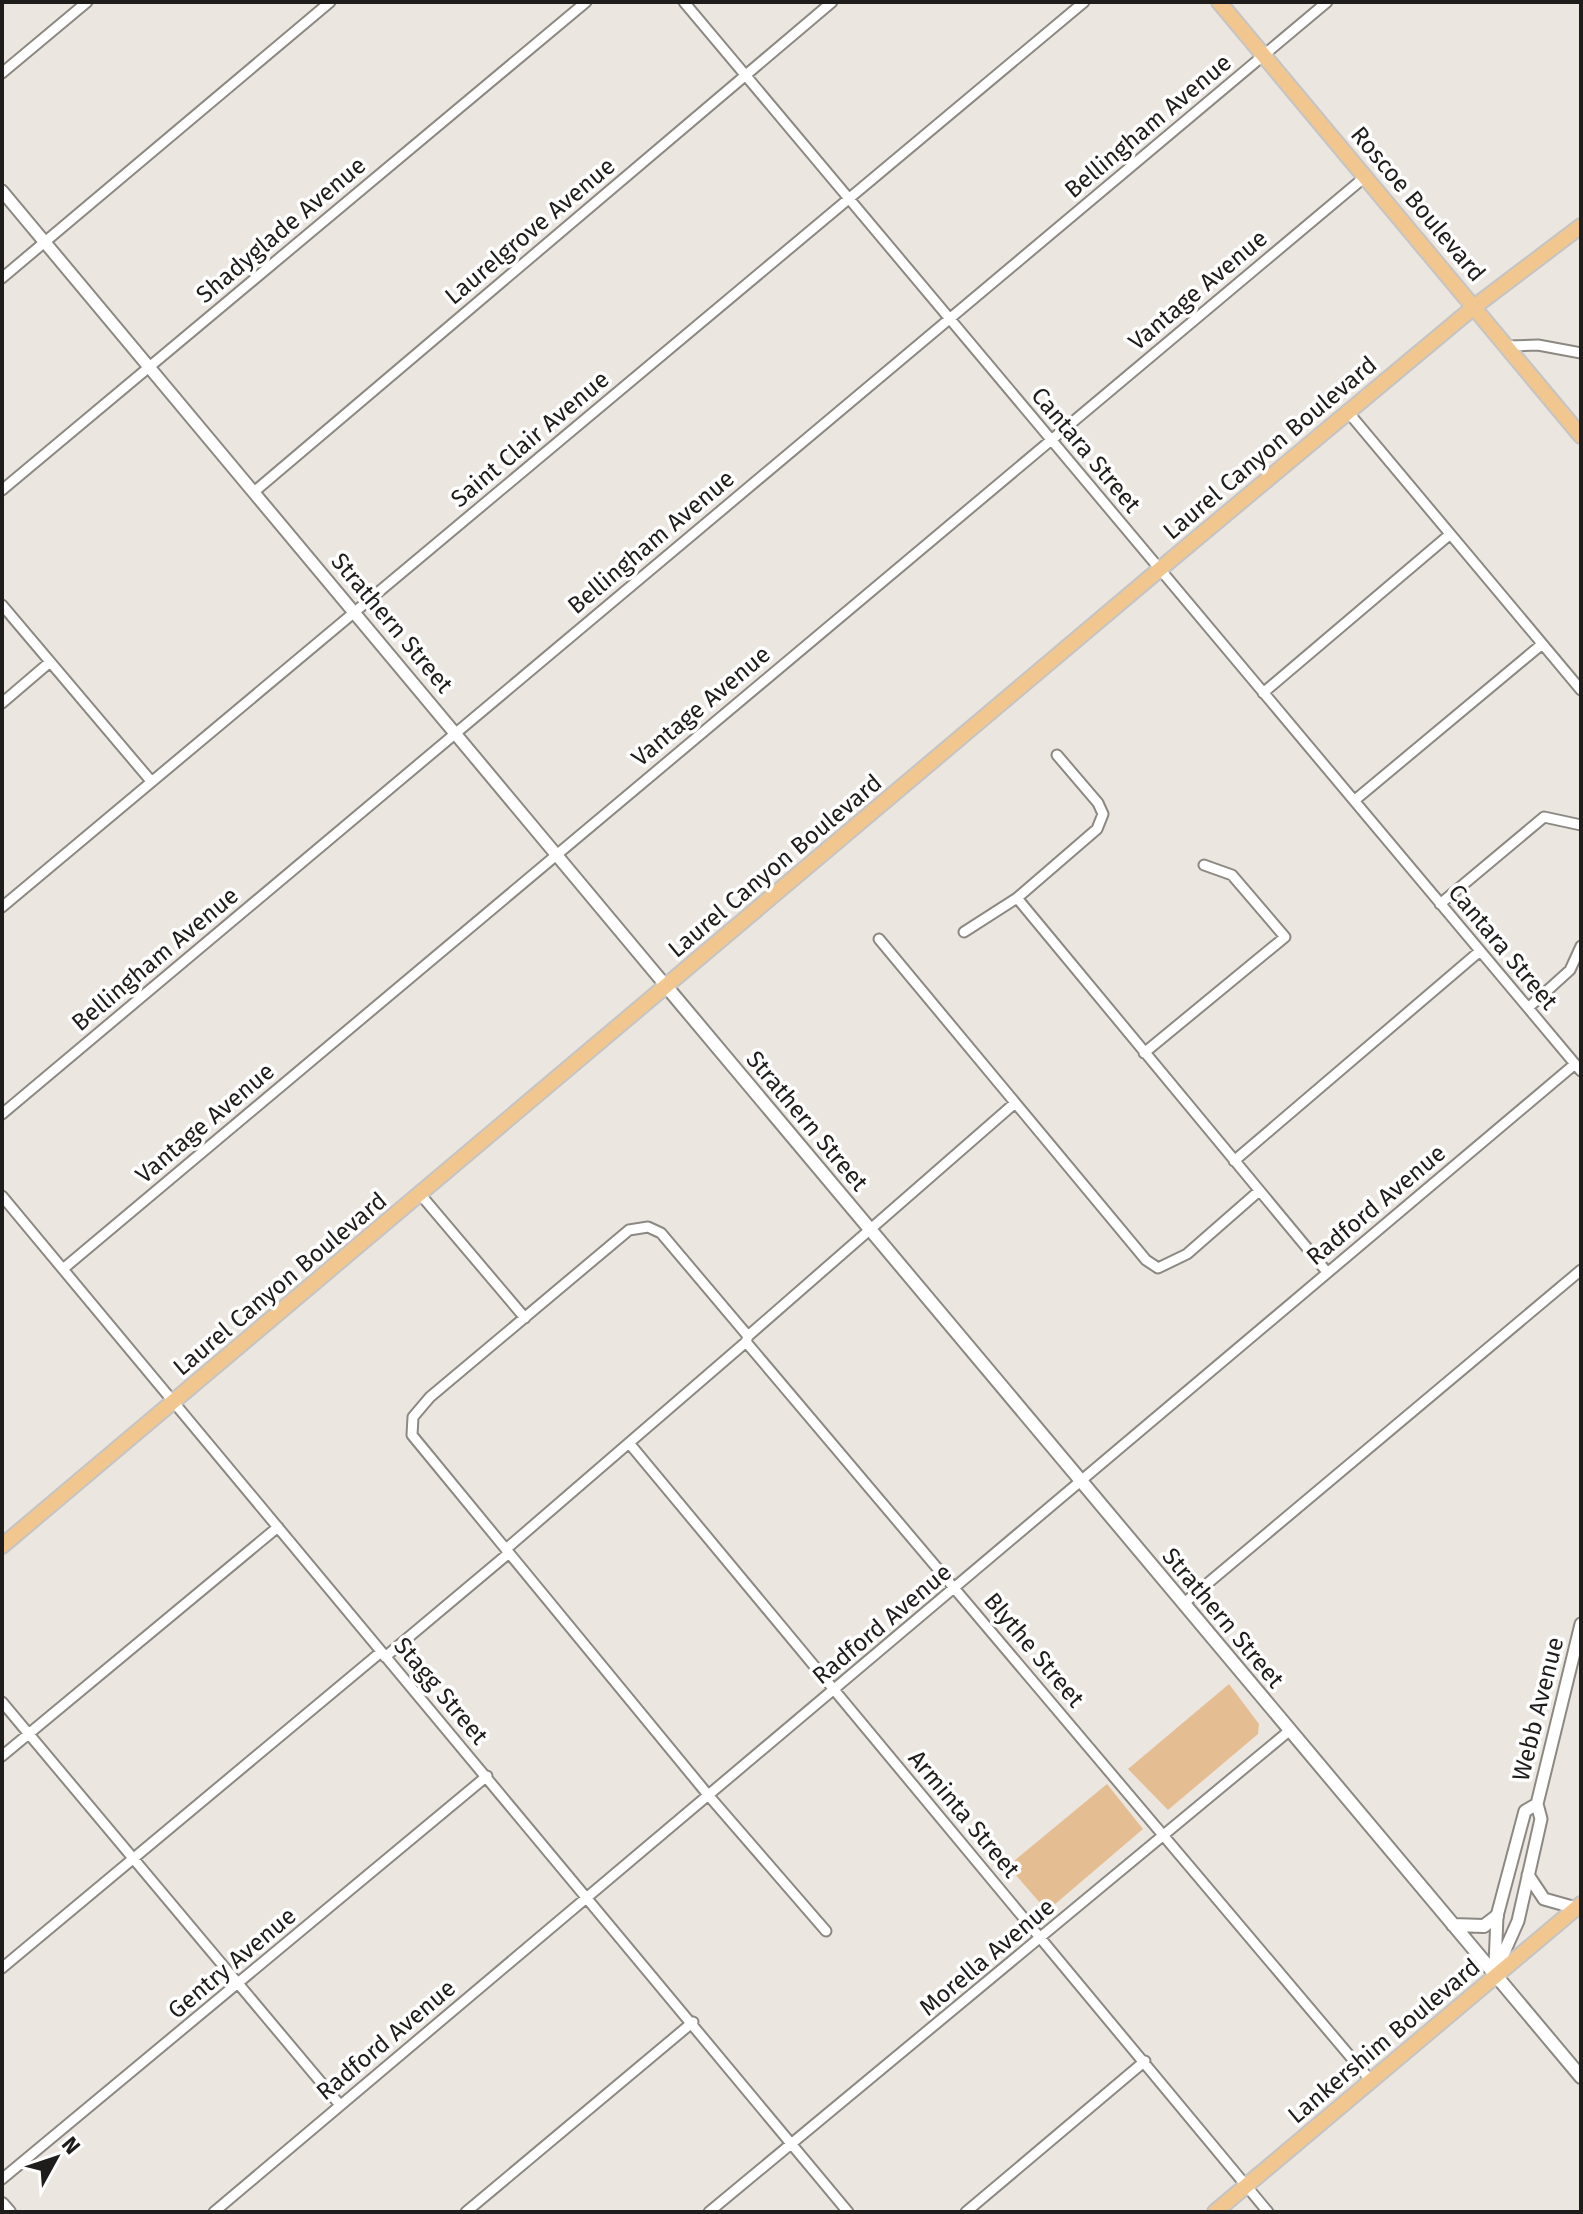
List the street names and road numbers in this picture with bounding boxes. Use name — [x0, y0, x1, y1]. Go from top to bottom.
street label: Bellingham Avenue — [1059, 48, 1237, 204]
street label: Roscoe Boulevard — [1345, 121, 1491, 287]
street label: Shadyglade Avenue — [191, 151, 371, 309]
street label: Laurelgrove Avenue — [439, 152, 621, 310]
street label: Vantage Avenue — [1123, 224, 1273, 356]
street label: Laurel Canyon Boulevard — [1158, 351, 1382, 545]
street label: Saint Clair Avenue — [445, 365, 615, 513]
street label: Cantara Street — [1026, 382, 1147, 519]
street label: Bellingham Avenue — [562, 464, 740, 620]
street label: Strathern Street — [325, 547, 459, 699]
street label: Vantage Avenue — [626, 640, 776, 772]
street label: Laurel Canyon Boulevard — [663, 769, 887, 963]
street label: Cantara Street — [1443, 879, 1564, 1016]
street label: Bellingham Avenue — [66, 881, 244, 1037]
street label: Strathern Street — [740, 1045, 874, 1197]
street label: Vantage Avenue — [130, 1057, 280, 1189]
street label: Radford Avenue — [1301, 1139, 1451, 1271]
street label: Laurel Canyon Boulevard — [168, 1187, 392, 1381]
street label: Strathern Street — [1156, 1542, 1290, 1694]
street label: Radford Avenue — [807, 1558, 957, 1690]
street label: Blythe Street — [978, 1587, 1090, 1713]
street label: Stagg Street — [388, 1632, 494, 1750]
street label: Webb Avenue — [1507, 1634, 1569, 1784]
street label: Arminta Street — [903, 1745, 1026, 1884]
street label: Morella Avenue — [914, 1892, 1060, 2022]
street label: Gentry Avenue — [162, 1901, 302, 2025]
street label: Lankershim Boulevard — [1282, 1953, 1486, 2129]
street label: Radford Avenue — [311, 1974, 461, 2106]

